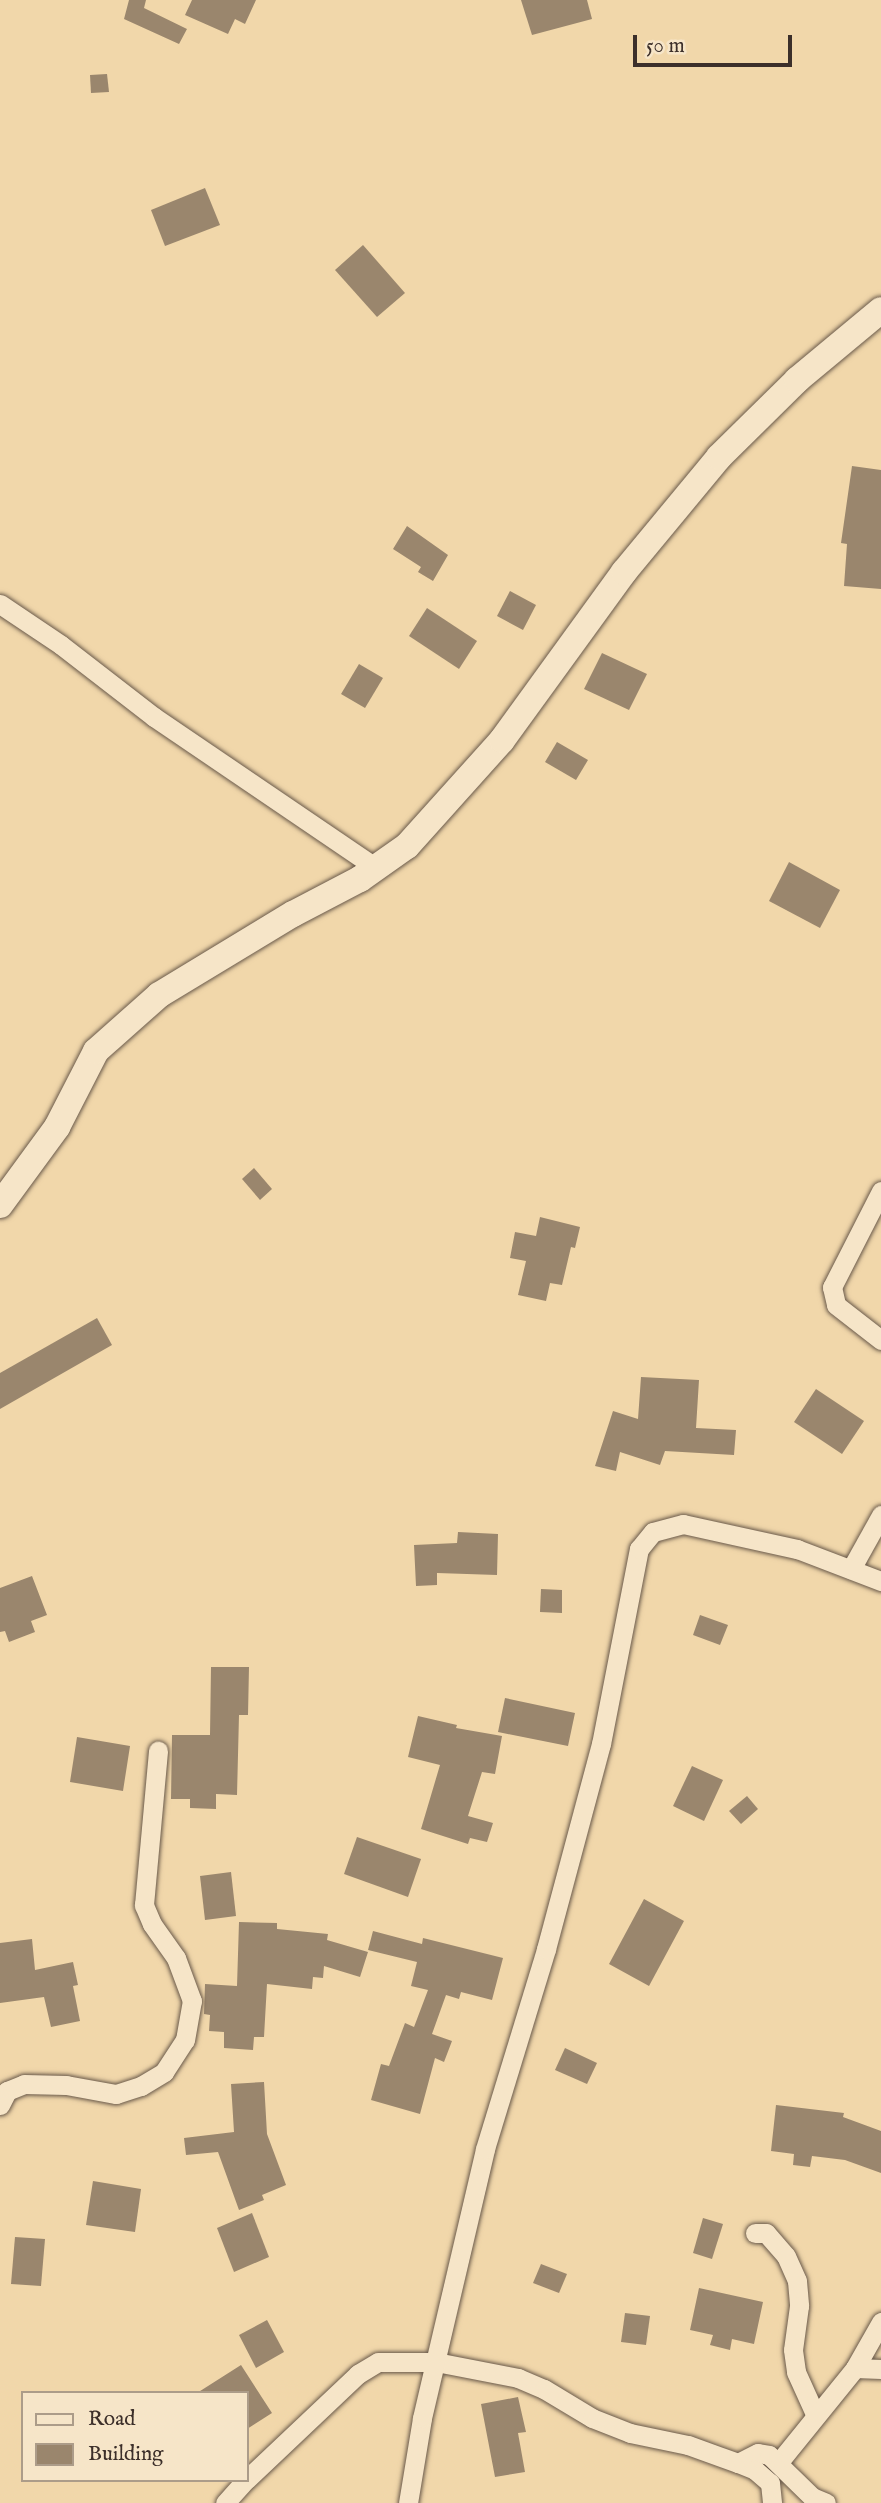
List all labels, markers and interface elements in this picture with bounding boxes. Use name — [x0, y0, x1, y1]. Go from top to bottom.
scale bar — [636, 21, 795, 65]
text: 50 m — [646, 33, 685, 60]
legend — [21, 2391, 248, 2482]
text: Road — [88, 2406, 135, 2433]
text: Building — [88, 2441, 163, 2468]

